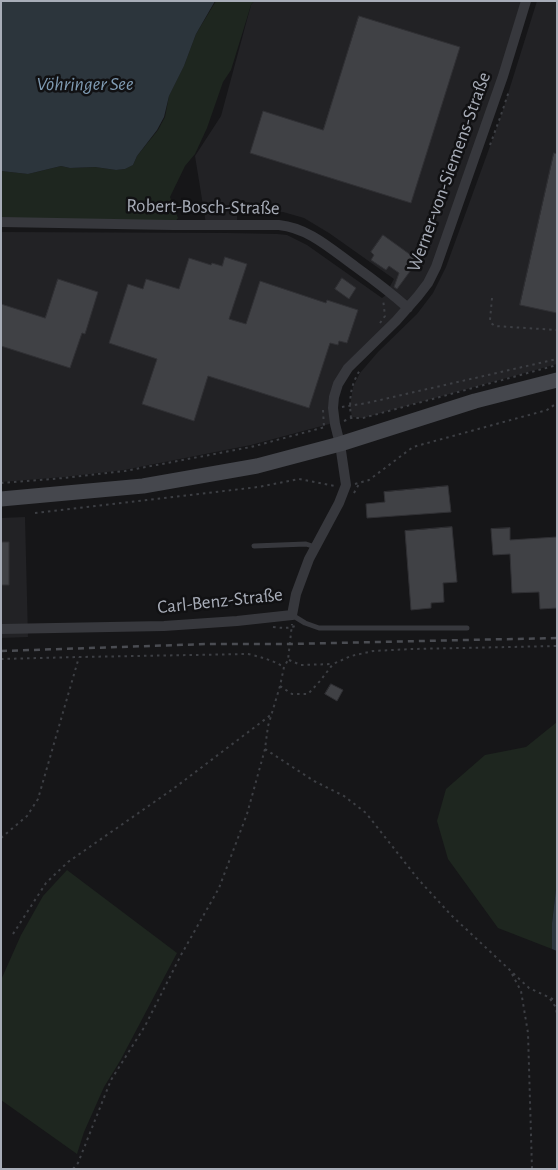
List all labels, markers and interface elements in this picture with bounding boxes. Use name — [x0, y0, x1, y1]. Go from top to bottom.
street label: Werner-von-Siemens-Straße — [402, 69, 496, 275]
water label: Vöhringer See — [37, 72, 133, 96]
street label: Robert-Bosch-Straße — [126, 194, 280, 220]
street label: Carl-Benz-Straße — [156, 583, 284, 619]

